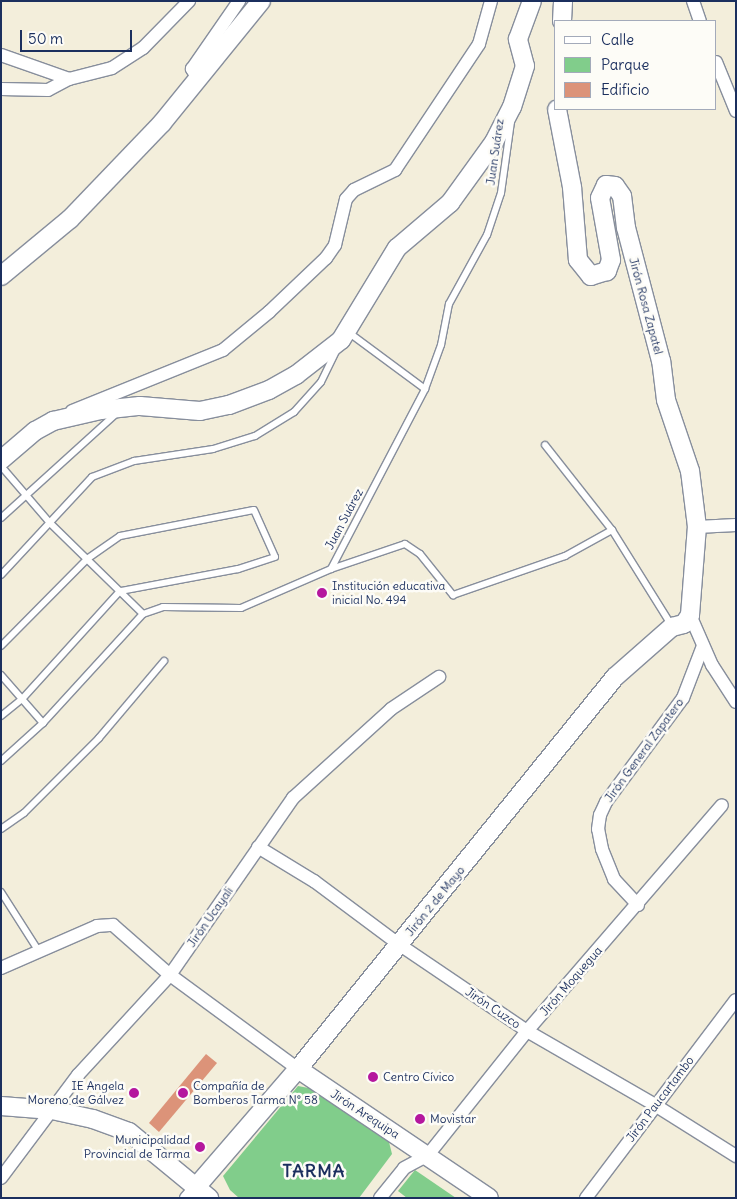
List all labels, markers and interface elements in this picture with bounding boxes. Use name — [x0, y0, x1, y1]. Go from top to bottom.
scale bar — [22, 20, 135, 52]
legend — [554, 20, 717, 110]
text: 50 m — [28, 29, 63, 48]
text: Calle — [601, 30, 634, 49]
text: Parque — [601, 55, 649, 74]
text: Edificio — [601, 80, 649, 99]
street label: Juan Suárez — [483, 118, 507, 186]
street label: Jirón Rosa Zapatel — [626, 256, 666, 356]
street label: Juan Suárez — [322, 486, 366, 552]
place label: Institución educativa inicial No. 494 — [332, 579, 445, 607]
marker: Institución educativa inicial No. 494 — [316, 587, 328, 599]
street label: Jirón General Zapatero — [601, 695, 687, 805]
street label: Jirón 2 de Mayo — [402, 863, 468, 939]
street label: Jirón Ucayali — [184, 884, 236, 950]
street label: Jirón Moquegua — [537, 943, 605, 1019]
street label: Jirón Cuzco — [463, 984, 523, 1032]
street label: Jirón Paucartambo — [623, 1053, 697, 1145]
place label: Centro Cívico — [383, 1070, 454, 1084]
marker: Centro Cívico — [367, 1071, 379, 1083]
place label: IE Angela Moreno de Gálvez — [28, 1079, 124, 1107]
place label: Compañía de Bomberos Tarma Nº 58 — [193, 1079, 318, 1107]
street label: Jirón Arequipa — [328, 1086, 402, 1142]
marker: IE Angela Moreno de Gálvez — [128, 1087, 140, 1099]
marker: Compañía de Bomberos Tarma Nº 58 — [177, 1087, 189, 1099]
place label: Movistar — [430, 1112, 476, 1126]
marker: Movistar — [414, 1113, 426, 1125]
place label: Municipalidad Provincial de Tarma — [84, 1133, 190, 1161]
marker: Municipalidad Provincial de Tarma — [194, 1141, 206, 1153]
district label: TARMA — [282, 1160, 346, 1182]

